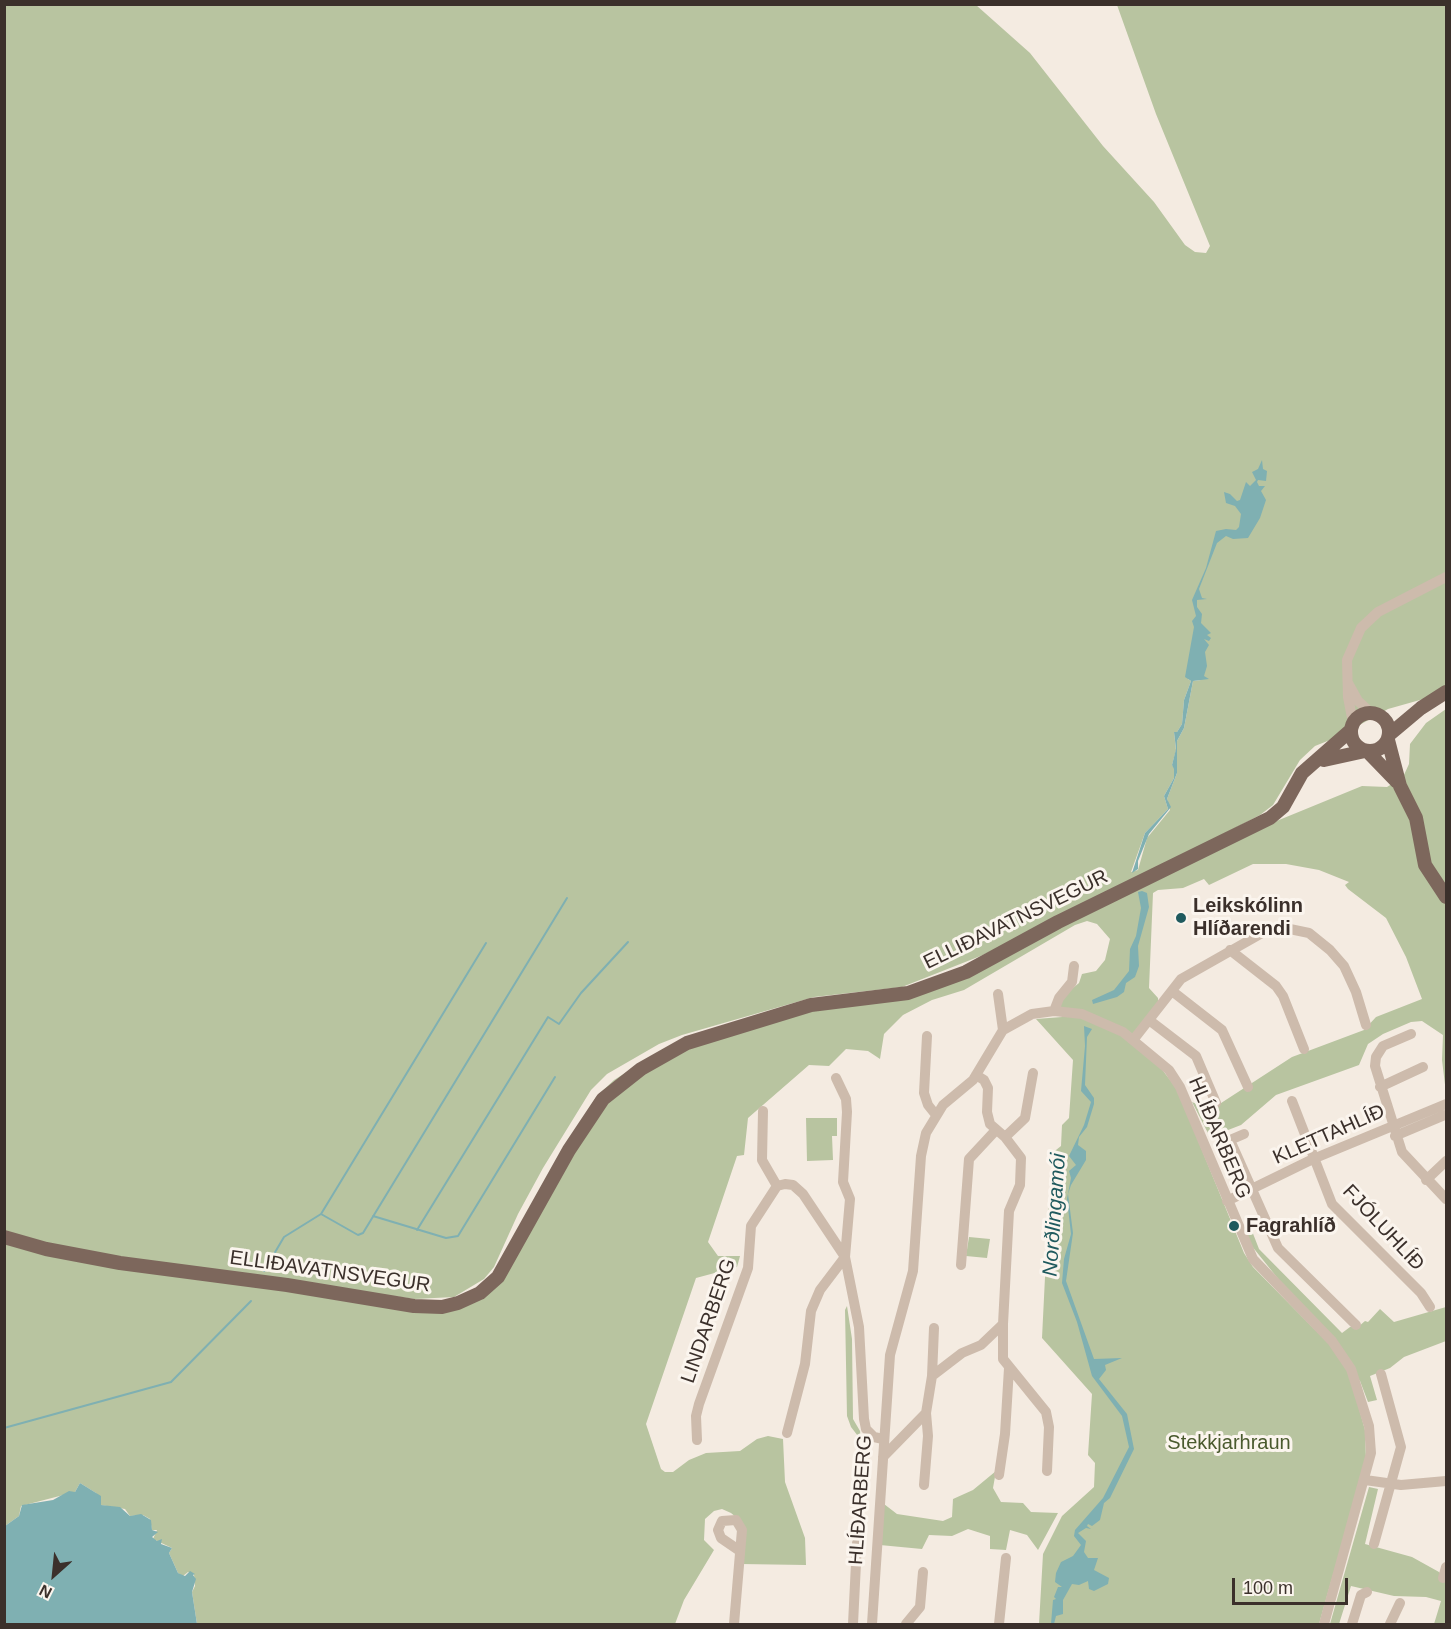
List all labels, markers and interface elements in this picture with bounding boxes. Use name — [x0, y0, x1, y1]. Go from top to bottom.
street label: ELLIÐAVATNSVEGUR — [920, 865, 1112, 975]
place label: Leikskólinn Hlíðarendi — [1193, 894, 1303, 941]
marker: Leikskólinn Hlíðarendi — [1174, 911, 1188, 925]
street label: HLÍÐARBERG — [1183, 1073, 1255, 1203]
street label: KLETTAHLÍÐ — [1269, 1100, 1389, 1170]
water label: Norðlingamói — [1038, 1152, 1072, 1278]
street label: FJÓLUHLÍÐ — [1337, 1180, 1429, 1276]
place label: Fagrahlíð — [1246, 1214, 1336, 1238]
marker: Fagrahlíð — [1227, 1219, 1241, 1233]
street label: ELLIÐAVATNSVEGUR — [228, 1246, 432, 1298]
street label: LINDARBERG — [676, 1256, 742, 1386]
park label: Stekkjarhraun — [1167, 1431, 1291, 1455]
street label: HLÍÐARBERG — [844, 1434, 878, 1566]
north arrow — [24, 1545, 84, 1605]
scale bar — [1235, 1566, 1350, 1604]
text: 100 m — [1243, 1578, 1293, 1598]
text: N — [37, 1581, 55, 1602]

